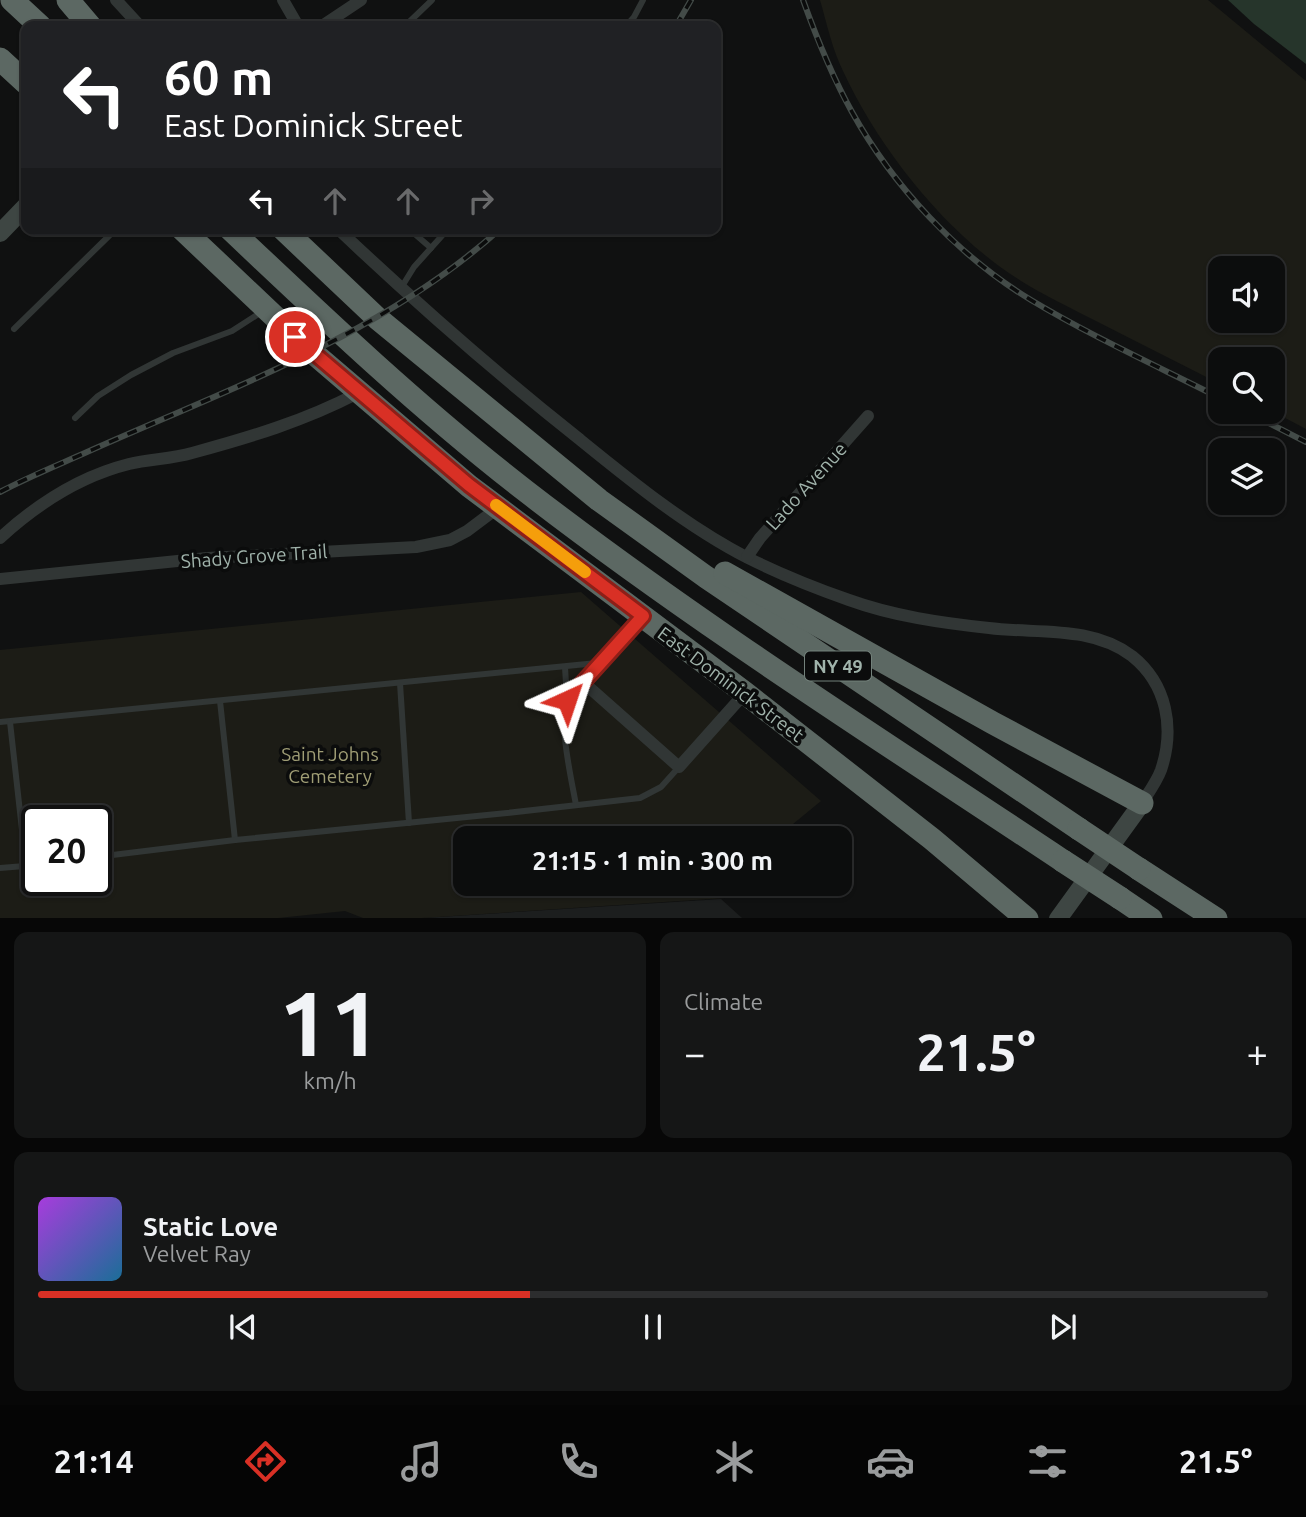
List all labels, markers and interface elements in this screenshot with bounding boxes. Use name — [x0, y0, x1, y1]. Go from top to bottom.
icon: left — [49, 49, 140, 140]
text: 60 m — [164, 49, 273, 104]
text: East Dominick Street — [164, 107, 463, 143]
icon: left — [243, 182, 281, 220]
icon: ahead — [316, 182, 354, 220]
icon: ahead — [389, 182, 427, 220]
icon: right — [462, 182, 500, 220]
map controls — [1208, 256, 1285, 515]
button: sound — [1208, 256, 1285, 333]
pin — [265, 307, 325, 367]
icon: arrive — [276, 318, 314, 356]
button: search — [1208, 347, 1285, 424]
street label: Lado Avenue — [761, 438, 851, 534]
button: layers — [1208, 438, 1285, 515]
street label: Shady Grove Trail — [180, 540, 328, 572]
street label: East Dominick Street — [654, 622, 809, 746]
road number: NY 49 — [805, 652, 871, 680]
position arrow — [530, 663, 604, 737]
park label: Saint Johns Cemetery — [281, 743, 379, 787]
speed limit sign: 20 — [21, 805, 112, 896]
text: 21:15 · 1 min · 300 m — [532, 846, 773, 875]
text: 11 — [279, 971, 381, 1073]
text: Climate — [684, 989, 763, 1014]
text: 21.5° — [916, 1023, 1036, 1081]
text: − — [684, 1032, 705, 1074]
text: + — [1247, 1032, 1268, 1074]
text: km/h — [303, 1068, 357, 1093]
text: Static Love — [143, 1212, 278, 1241]
text: Velvet Ray — [143, 1241, 251, 1266]
icon: previous — [224, 1308, 262, 1346]
icon: pause — [634, 1308, 672, 1346]
icon: next — [1044, 1308, 1082, 1346]
icon: directions — [241, 1437, 290, 1486]
icon: music — [397, 1437, 446, 1486]
icon: phone — [554, 1437, 603, 1486]
icon: climate — [710, 1437, 759, 1486]
icon: car — [866, 1437, 915, 1486]
icon: filters — [1023, 1437, 1072, 1486]
text: 21:14 — [54, 1443, 134, 1479]
text: 21.5° — [1179, 1443, 1252, 1479]

